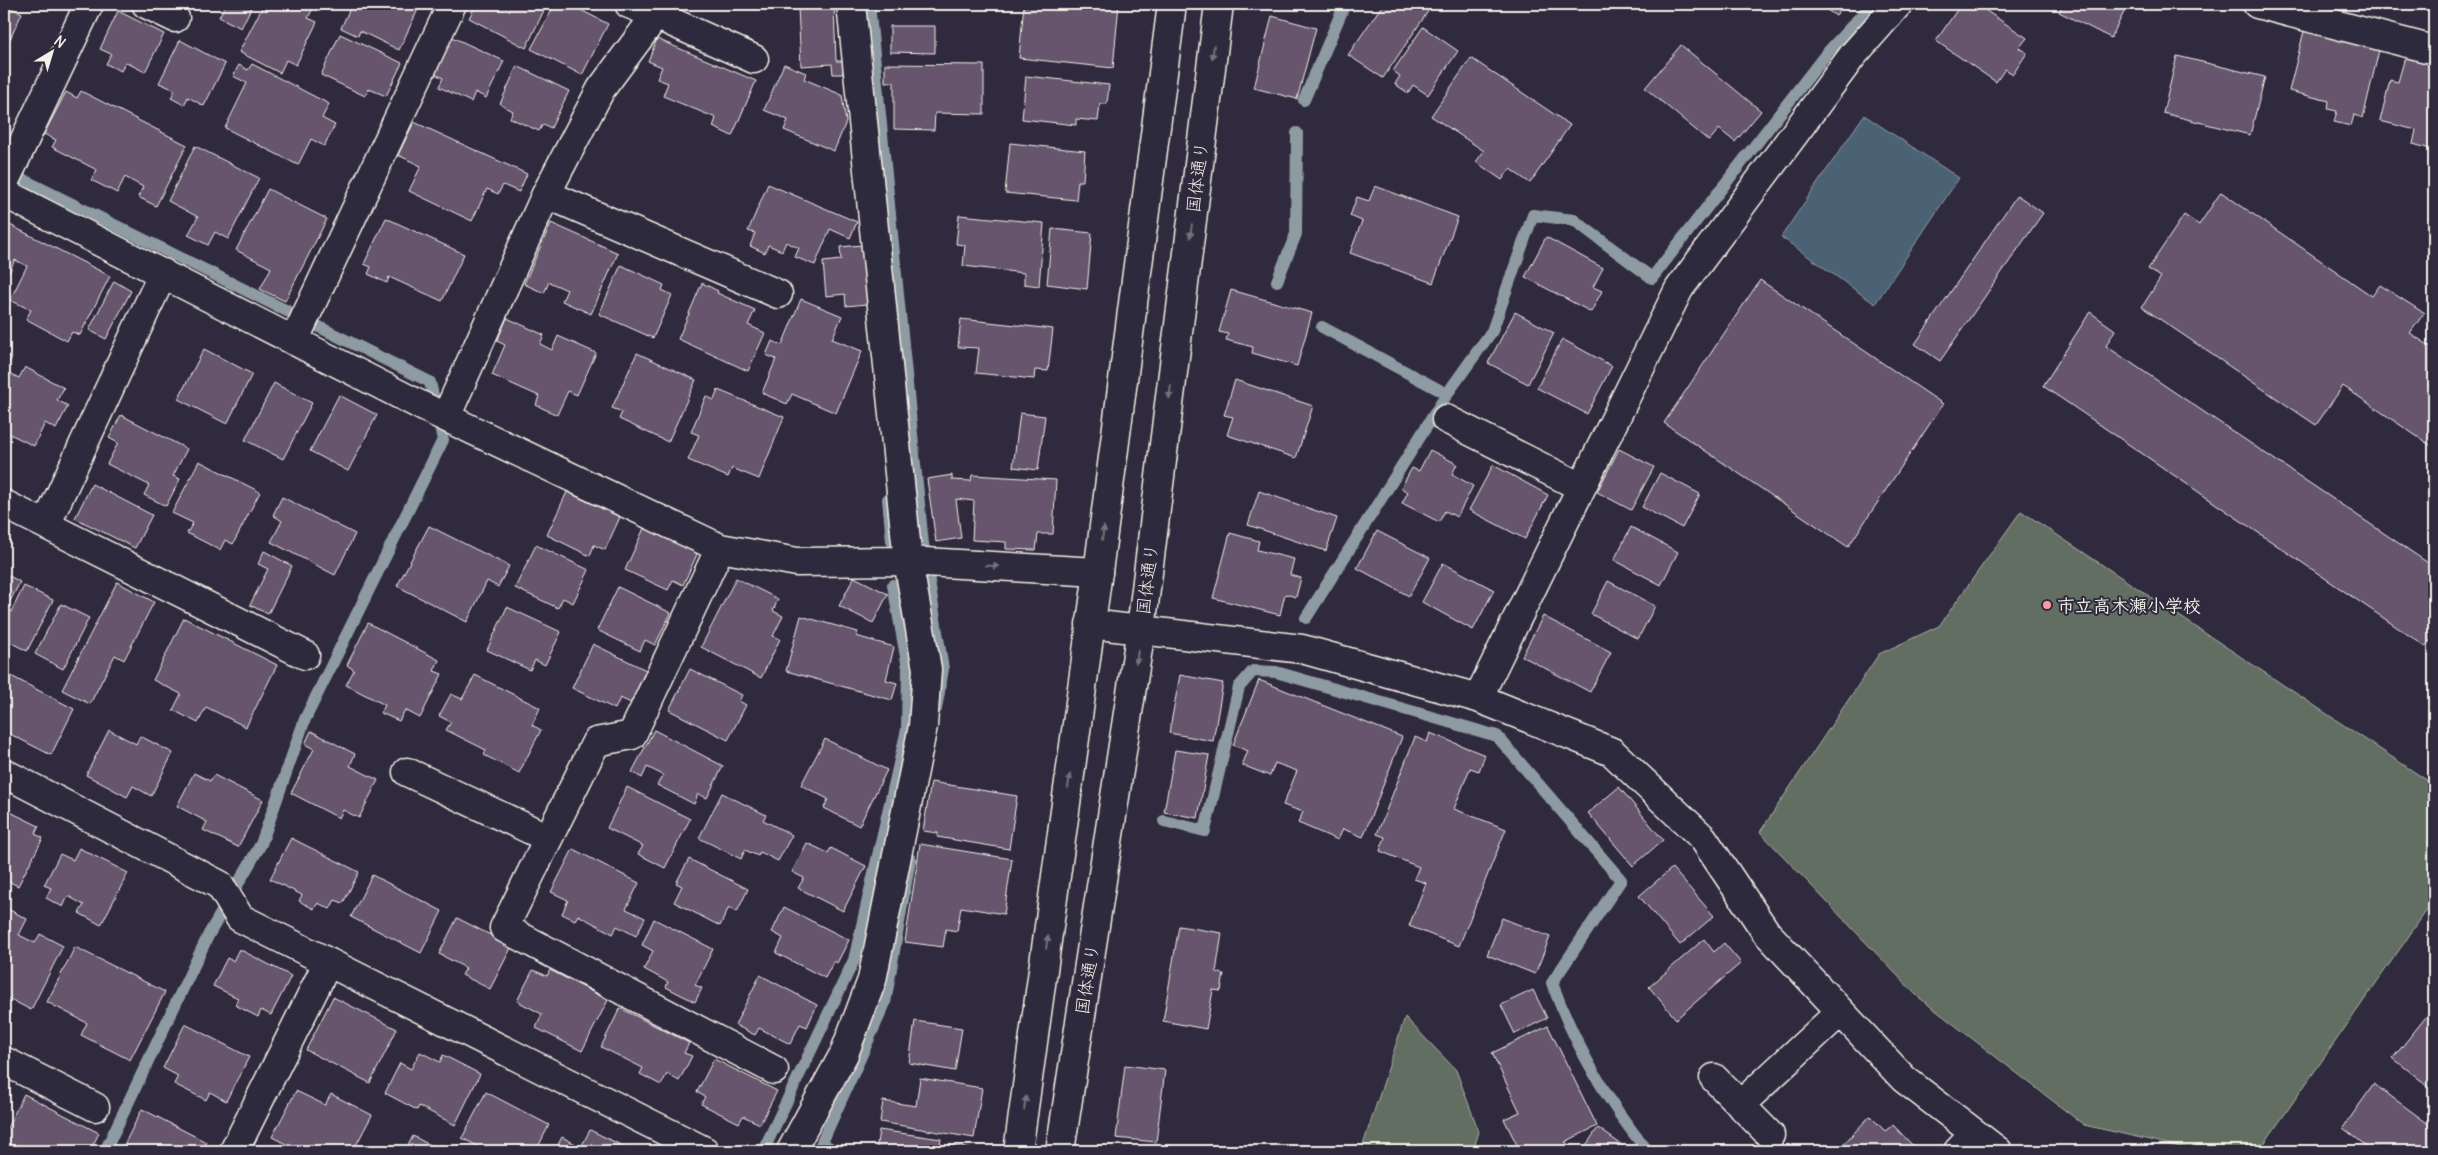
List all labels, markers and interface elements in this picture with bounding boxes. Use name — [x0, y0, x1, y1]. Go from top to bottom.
north arrow — [28, 28, 78, 78]
text: N — [51, 32, 69, 52]
one-way arrow — [1209, 44, 1217, 60]
street label: 国体通り — [1181, 140, 1213, 214]
one-way arrow — [1187, 223, 1195, 239]
one-way arrow — [1166, 384, 1174, 400]
one-way arrow — [1099, 525, 1107, 541]
street label: 国体通り — [1131, 542, 1163, 616]
one-way arrow — [984, 562, 1000, 570]
place label: 市立高木瀬小学校 — [2057, 594, 2201, 617]
marker: 市立高木瀬小学校 — [2041, 599, 2053, 611]
one-way arrow — [1132, 650, 1140, 666]
one-way arrow — [1065, 773, 1073, 789]
one-way arrow — [1043, 934, 1051, 950]
street label: 国体通り — [1070, 942, 1104, 1016]
one-way arrow — [1021, 1095, 1029, 1111]

